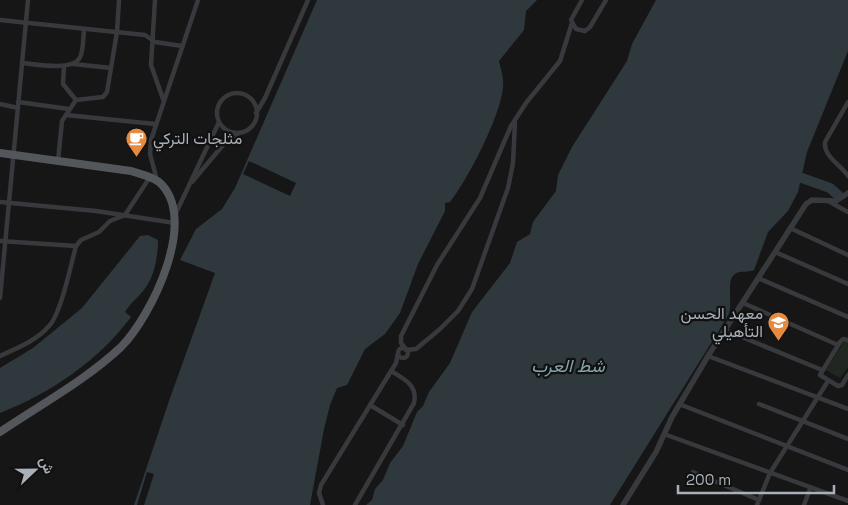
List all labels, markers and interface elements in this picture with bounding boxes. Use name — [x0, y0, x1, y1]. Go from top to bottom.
cafe icon: مثلجات التركي — [125, 126, 149, 157]
place label: مثلجات التركي — [153, 128, 242, 152]
place label: معهد الحسن التأهيلي — [680, 303, 763, 345]
school or university icon: معهد الحسن التأهيلي — [767, 310, 791, 341]
water label: شط العرب — [531, 354, 606, 377]
north arrow — [10, 445, 60, 495]
text: ش — [36, 454, 59, 476]
scale bar — [678, 462, 834, 494]
text: 200 m — [686, 470, 731, 489]

